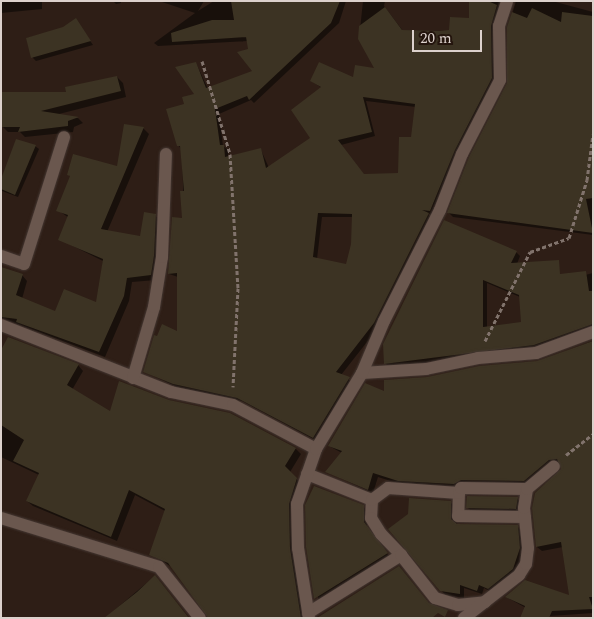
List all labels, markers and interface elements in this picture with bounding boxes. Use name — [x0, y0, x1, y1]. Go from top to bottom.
scale bar — [414, 20, 484, 52]
text: 20 m — [420, 27, 452, 50]

